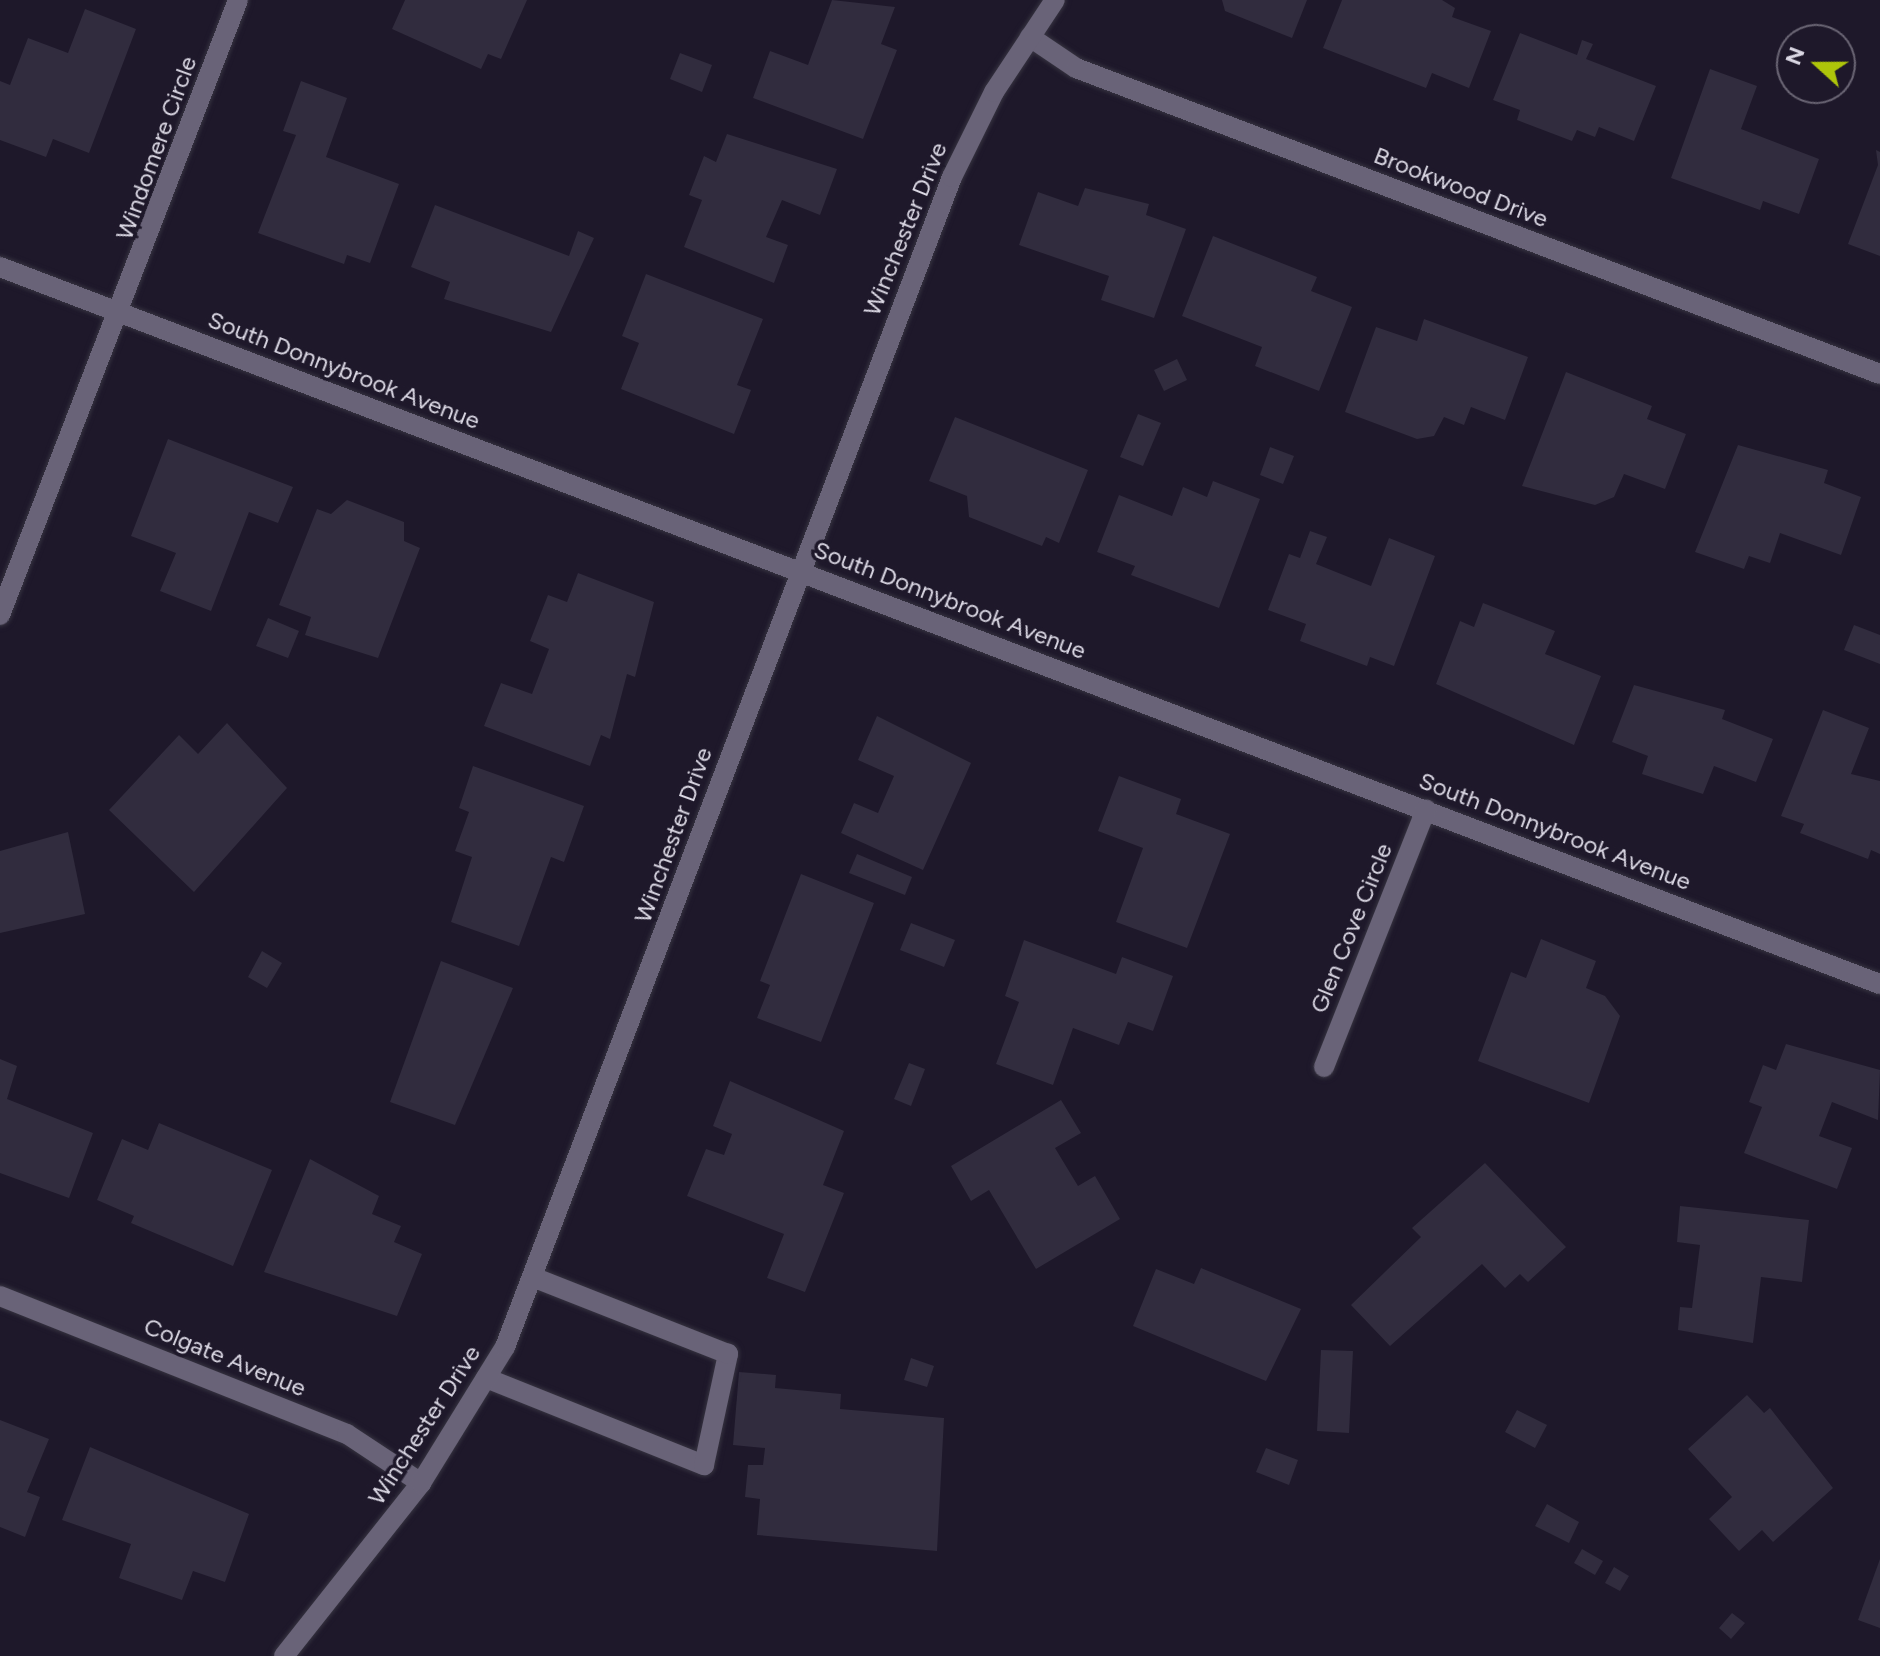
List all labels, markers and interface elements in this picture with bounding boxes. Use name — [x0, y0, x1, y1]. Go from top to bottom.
north arrow — [1776, 24, 1856, 104]
text: N — [1779, 43, 1811, 69]
street label: Windomere Circle — [109, 52, 203, 244]
street label: Winchester Drive — [857, 138, 953, 320]
street label: Brookwood Drive — [1370, 141, 1552, 233]
street label: South Donnybrook Avenue — [204, 305, 484, 435]
street label: South Donnybrook Avenue — [810, 535, 1090, 665]
street label: Winchester Drive — [628, 743, 718, 927]
street label: South Donnybrook Avenue — [1415, 766, 1695, 896]
street label: Glen Cove Circle — [1304, 839, 1398, 1017]
street label: Colgate Avenue — [140, 1311, 310, 1403]
street label: Winchester Drive — [362, 1340, 486, 1510]

